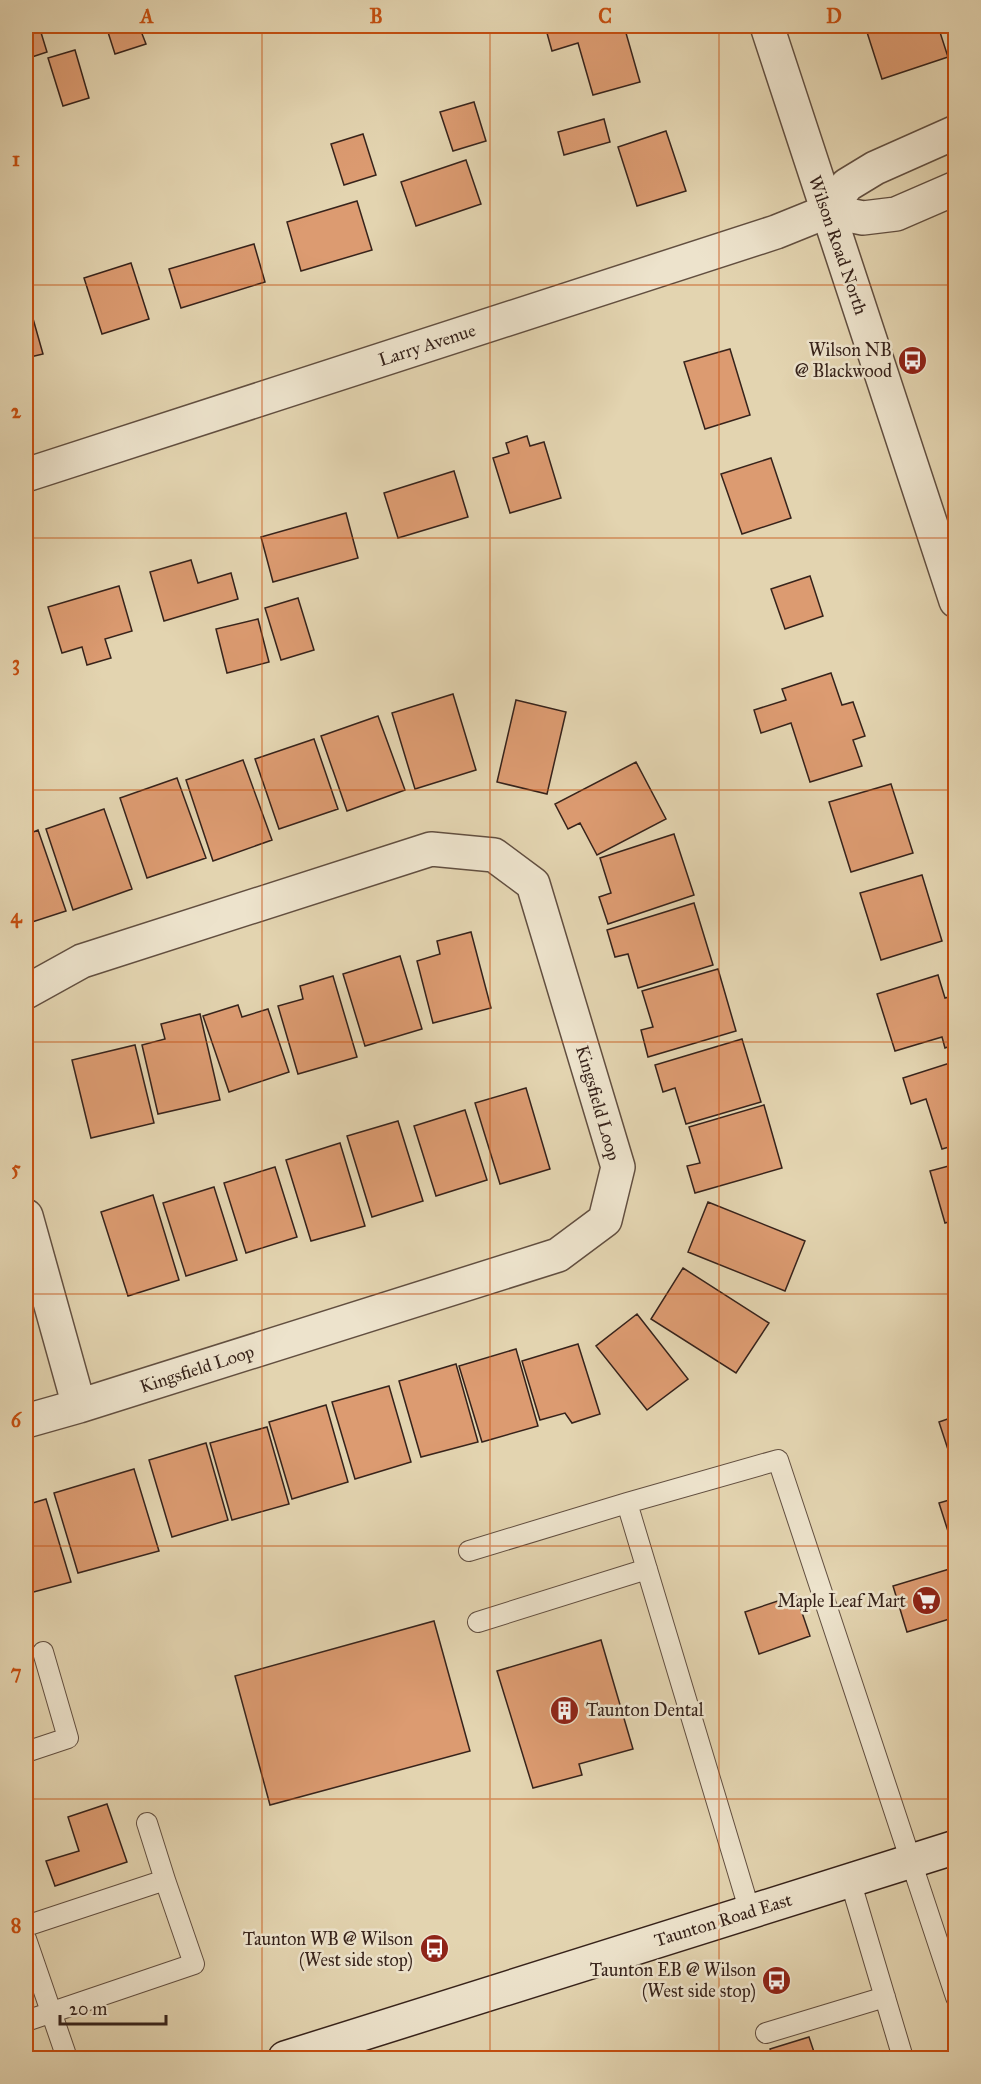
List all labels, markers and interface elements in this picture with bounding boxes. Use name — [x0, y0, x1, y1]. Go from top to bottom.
text: A — [138, 4, 154, 28]
text: B — [369, 4, 383, 28]
text: C — [598, 4, 612, 28]
text: D — [826, 4, 842, 28]
text: 1 — [12, 147, 20, 171]
street label: Wilson Road North — [804, 173, 872, 317]
street label: Larry Avenue — [376, 319, 478, 371]
place label: Wilson NB @ Blackwood — [795, 339, 892, 382]
bus stop icon: Wilson NB @ Blackwood — [897, 344, 929, 376]
text: 2 — [11, 399, 22, 423]
text: 3 — [12, 651, 20, 676]
text: 4 — [10, 904, 22, 929]
street label: Kingsfield Loop — [570, 1043, 625, 1163]
text: 5 — [11, 1156, 21, 1180]
street label: Kingsfield Loop — [137, 1340, 257, 1399]
text: 6 — [11, 1408, 23, 1432]
supermarket icon: Maple Leaf Mart — [911, 1585, 943, 1617]
place label: Maple Leaf Mart — [777, 1590, 907, 1612]
text: 7 — [11, 1660, 22, 1684]
building icon: Taunton Dental — [549, 1694, 581, 1726]
place label: Taunton Dental — [586, 1699, 704, 1721]
street label: Taunton Road East — [651, 1888, 795, 1951]
text: 8 — [11, 1913, 21, 1937]
place label: Taunton WB @ Wilson (West side stop) — [243, 1928, 413, 1972]
bus stop icon: Taunton WB @ Wilson (West side stop) — [418, 1933, 450, 1965]
place label: Taunton EB @ Wilson (West side stop) — [590, 1959, 756, 2003]
bus stop icon: Taunton EB @ Wilson (West side stop) — [761, 1964, 793, 1996]
scale bar — [60, 1988, 166, 2026]
text: 20 m — [69, 1998, 107, 2020]

